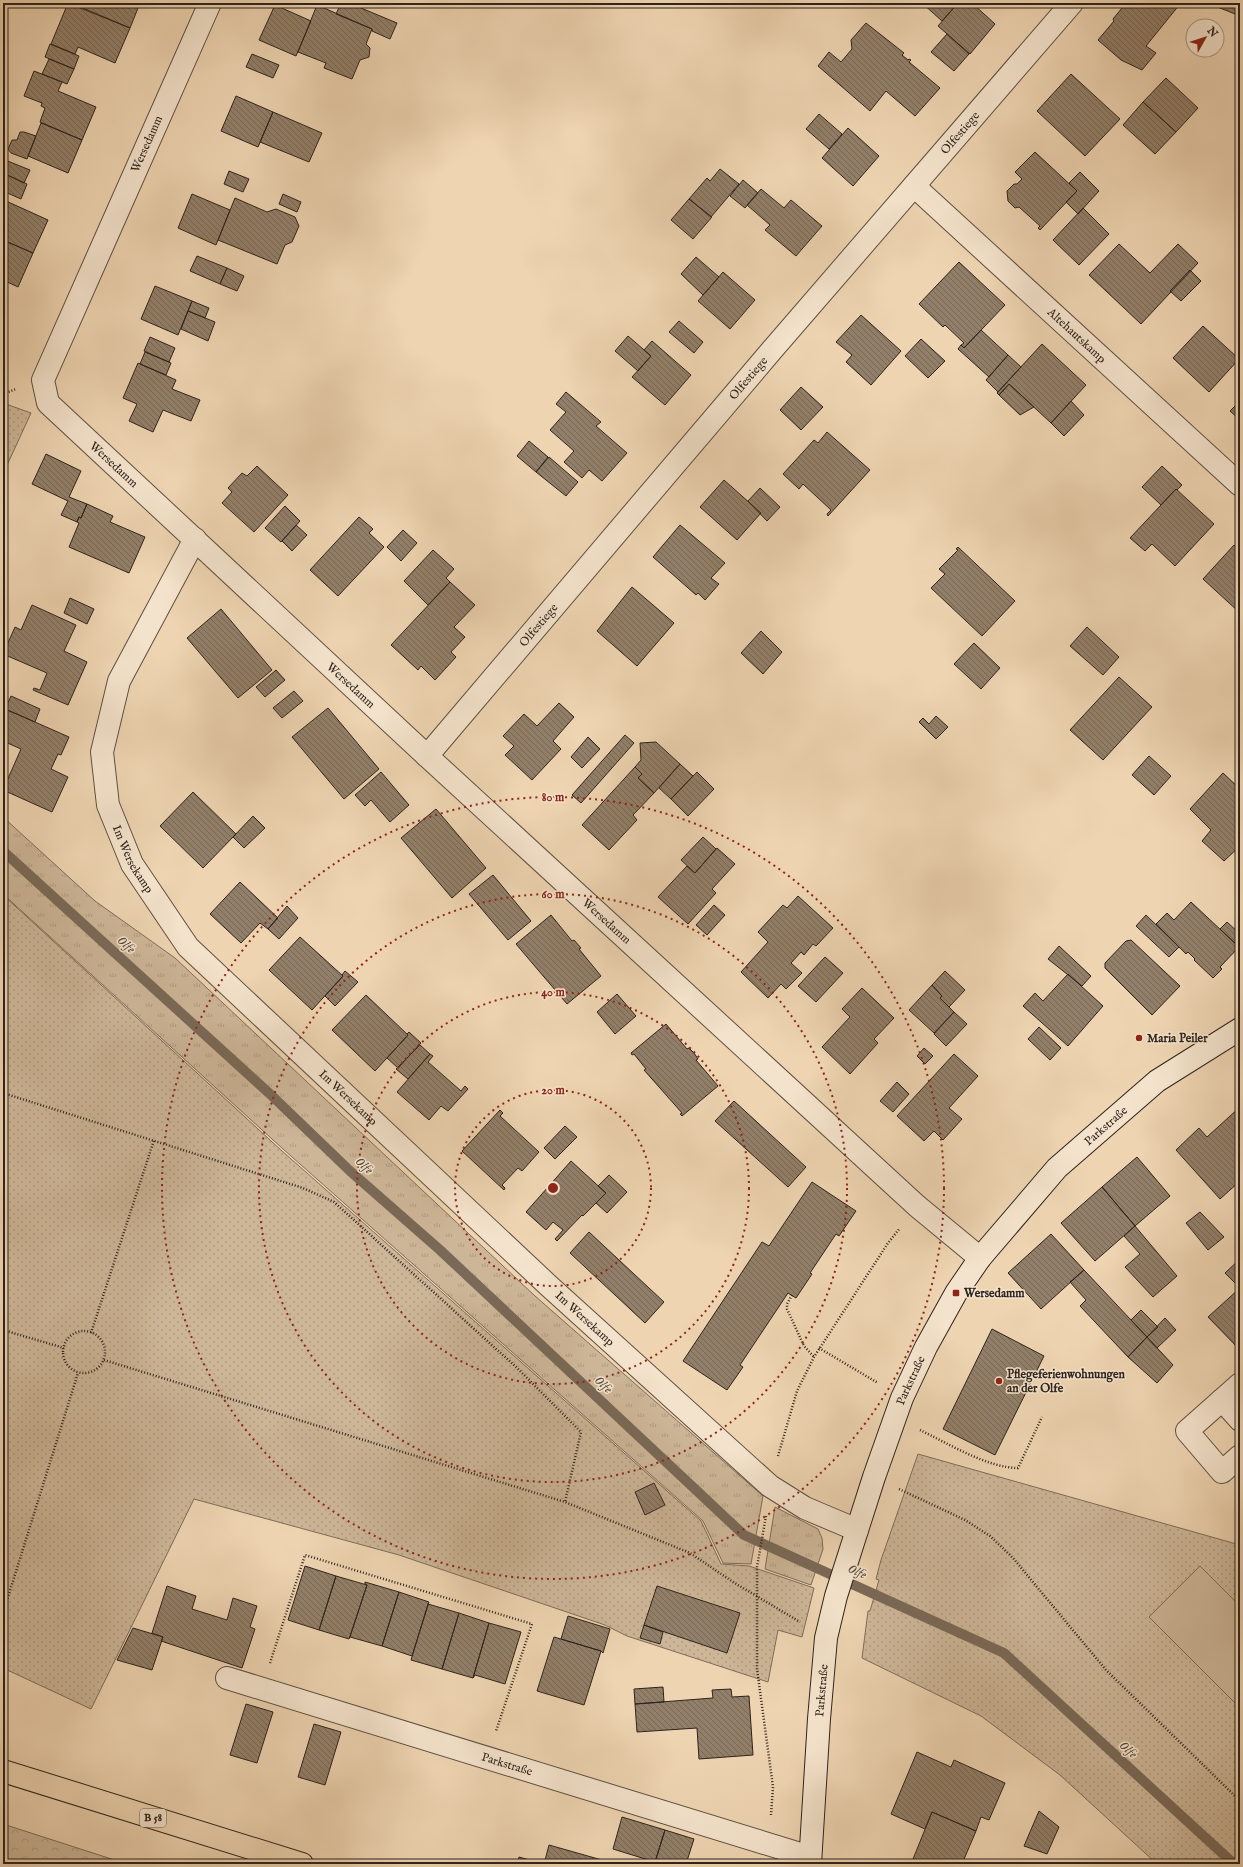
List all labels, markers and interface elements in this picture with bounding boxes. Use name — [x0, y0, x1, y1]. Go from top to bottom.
north arrow — [1185, 18, 1225, 58]
text: N — [1203, 23, 1221, 41]
street label: Olfestiege — [937, 108, 983, 157]
street label: Wersedamm — [128, 113, 166, 175]
street label: Altehautskamp — [1044, 304, 1110, 367]
street label: Olfestiege — [726, 353, 771, 403]
street label: Wersedamm — [87, 438, 141, 491]
street label: Olfestiege — [516, 600, 561, 650]
street label: Wersedamm — [324, 659, 378, 711]
text: 80 m — [542, 790, 565, 805]
street label: Im Wersekamp — [109, 823, 157, 897]
text: 60 m — [542, 887, 565, 902]
street label: Wersedamm — [579, 895, 634, 947]
water label: Olfe — [113, 932, 139, 958]
text: 40 m — [541, 985, 566, 1000]
place label: Maria Peiler — [1147, 1031, 1208, 1046]
marker: Maria Peiler — [1134, 1033, 1144, 1043]
street label: Im Wersekamp — [316, 1066, 381, 1130]
text: 20 m — [541, 1083, 565, 1098]
street label: Parkstraße — [1081, 1102, 1131, 1149]
water label: Olfe — [351, 1153, 377, 1179]
centre of rings — [546, 1181, 560, 1195]
place label: Wersedamm — [963, 1286, 1025, 1301]
street label: Im Wersekamp — [552, 1288, 618, 1350]
marker: Wersedamm — [951, 1288, 961, 1298]
street label: Parkstraße — [893, 1353, 928, 1407]
place label: Pflegeferienwohnungen an der Olfe — [1007, 1367, 1126, 1396]
water label: Olfe — [590, 1372, 616, 1398]
marker: Pflegeferienwohnungen an der Olfe — [994, 1376, 1004, 1386]
water label: Olfe — [845, 1560, 870, 1584]
street label: Parkstraße — [812, 1663, 831, 1717]
water label: Olfe — [1115, 1737, 1141, 1763]
street label: Parkstraße — [480, 1749, 535, 1779]
road number: B 58 — [140, 1809, 166, 1827]

